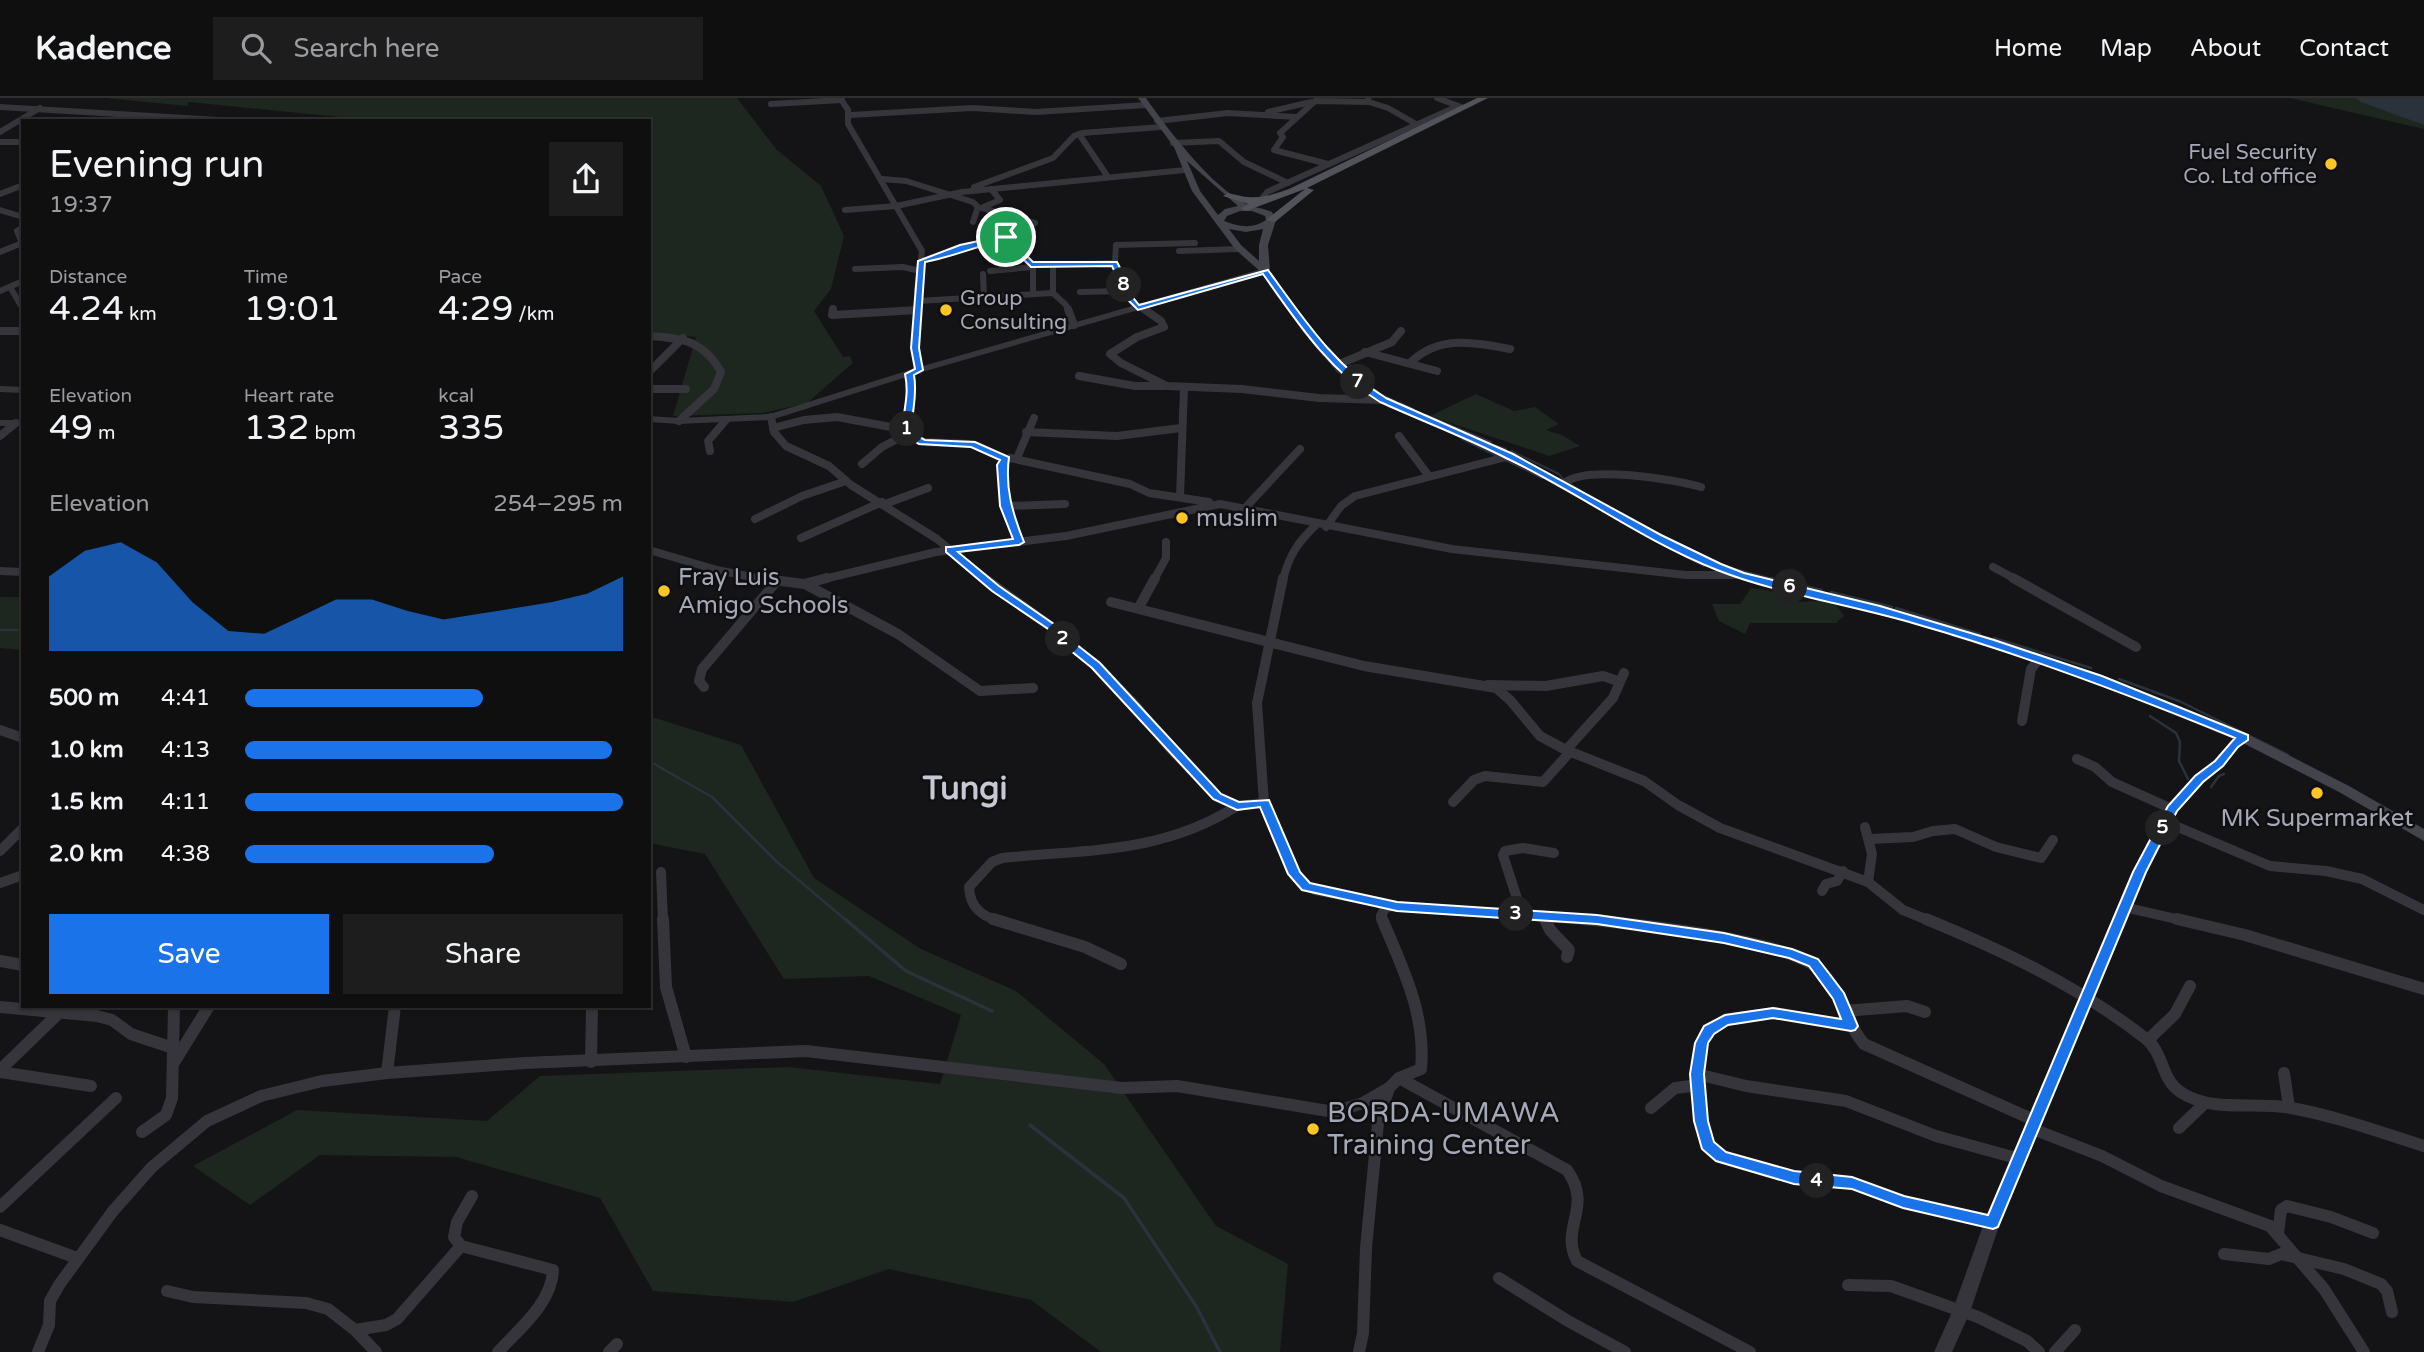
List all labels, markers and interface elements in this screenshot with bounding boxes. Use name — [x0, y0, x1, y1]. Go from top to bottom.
search box — [213, 17, 703, 80]
text: Kadence — [35, 29, 171, 68]
icon: search — [237, 29, 275, 67]
text: Search here — [293, 33, 440, 64]
text: Home — [1994, 34, 2062, 63]
text: Map — [2100, 34, 2152, 63]
text: About — [2190, 34, 2261, 63]
text: Contact — [2299, 34, 2389, 63]
place label: Fuel Security Co. Ltd office — [2183, 140, 2317, 189]
text: Evening run — [49, 142, 264, 188]
button: share — [549, 142, 623, 216]
marker: Fuel Security Co. Ltd office — [2323, 156, 2339, 172]
text: 19:37 — [49, 191, 113, 219]
pin — [976, 207, 1036, 267]
icon: arrive — [987, 218, 1025, 256]
text: Distance — [49, 266, 127, 288]
text: Time — [244, 266, 288, 288]
text: Pace — [438, 266, 482, 288]
pin: 8 — [1106, 268, 1142, 302]
text: 8 — [1118, 273, 1129, 295]
place label: Group Consulting — [960, 286, 1067, 335]
text: 4.24 — [49, 288, 124, 330]
text: 19:01 — [244, 288, 341, 330]
text: 4:29 — [438, 288, 513, 330]
marker: Group Consulting — [938, 302, 954, 318]
text: km — [124, 303, 157, 325]
text: /km — [513, 303, 555, 325]
pin: 7 — [1340, 364, 1376, 400]
text: 7 — [1352, 370, 1363, 392]
text: Elevation — [49, 385, 132, 407]
text: Heart rate — [244, 385, 334, 407]
text: kcal — [438, 385, 474, 407]
text: 49 — [49, 407, 93, 449]
text: 132 — [244, 407, 310, 449]
text: 335 — [438, 407, 504, 449]
pin: 1 — [890, 412, 925, 446]
text: 1 — [901, 417, 912, 439]
text: m — [93, 422, 115, 444]
text: bpm — [310, 422, 356, 444]
text: Elevation — [49, 490, 150, 518]
text: 254–295 m — [493, 490, 623, 518]
place label: muslim — [1196, 504, 1278, 533]
marker: muslim — [1174, 510, 1190, 526]
place label: Fray Luis Amigo Schools — [678, 563, 849, 620]
pin: 6 — [1772, 570, 1808, 604]
text: 6 — [1784, 575, 1795, 597]
marker: Fray Luis Amigo Schools — [656, 583, 672, 599]
pin: 2 — [1046, 622, 1080, 656]
text: 2 — [1057, 627, 1068, 649]
text: 500 m — [49, 684, 119, 712]
text: 4:41 — [161, 684, 210, 712]
text: 1.0 km — [49, 736, 124, 764]
text: 4:13 — [161, 736, 210, 764]
district label: Tungi — [922, 770, 1007, 808]
marker: MK Supermarket — [2309, 785, 2325, 801]
text: 1.5 km — [49, 788, 124, 816]
text: 4:11 — [161, 788, 210, 816]
place label: MK Supermarket — [2221, 804, 2413, 833]
pin: 5 — [2146, 810, 2180, 846]
text: 5 — [2157, 816, 2168, 838]
text: 2.0 km — [49, 840, 124, 868]
text: 4:38 — [161, 840, 210, 868]
pin: 3 — [1498, 896, 1534, 932]
text: 3 — [1510, 902, 1521, 924]
button: Save — [49, 914, 329, 994]
button: Share — [343, 914, 623, 994]
place label: BORDA-UMAWA Training Center — [1327, 1096, 1560, 1162]
marker: BORDA-UMAWA Training Center — [1305, 1121, 1321, 1137]
pin: 4 — [1800, 1164, 1834, 1198]
text: 4 — [1811, 1169, 1822, 1191]

